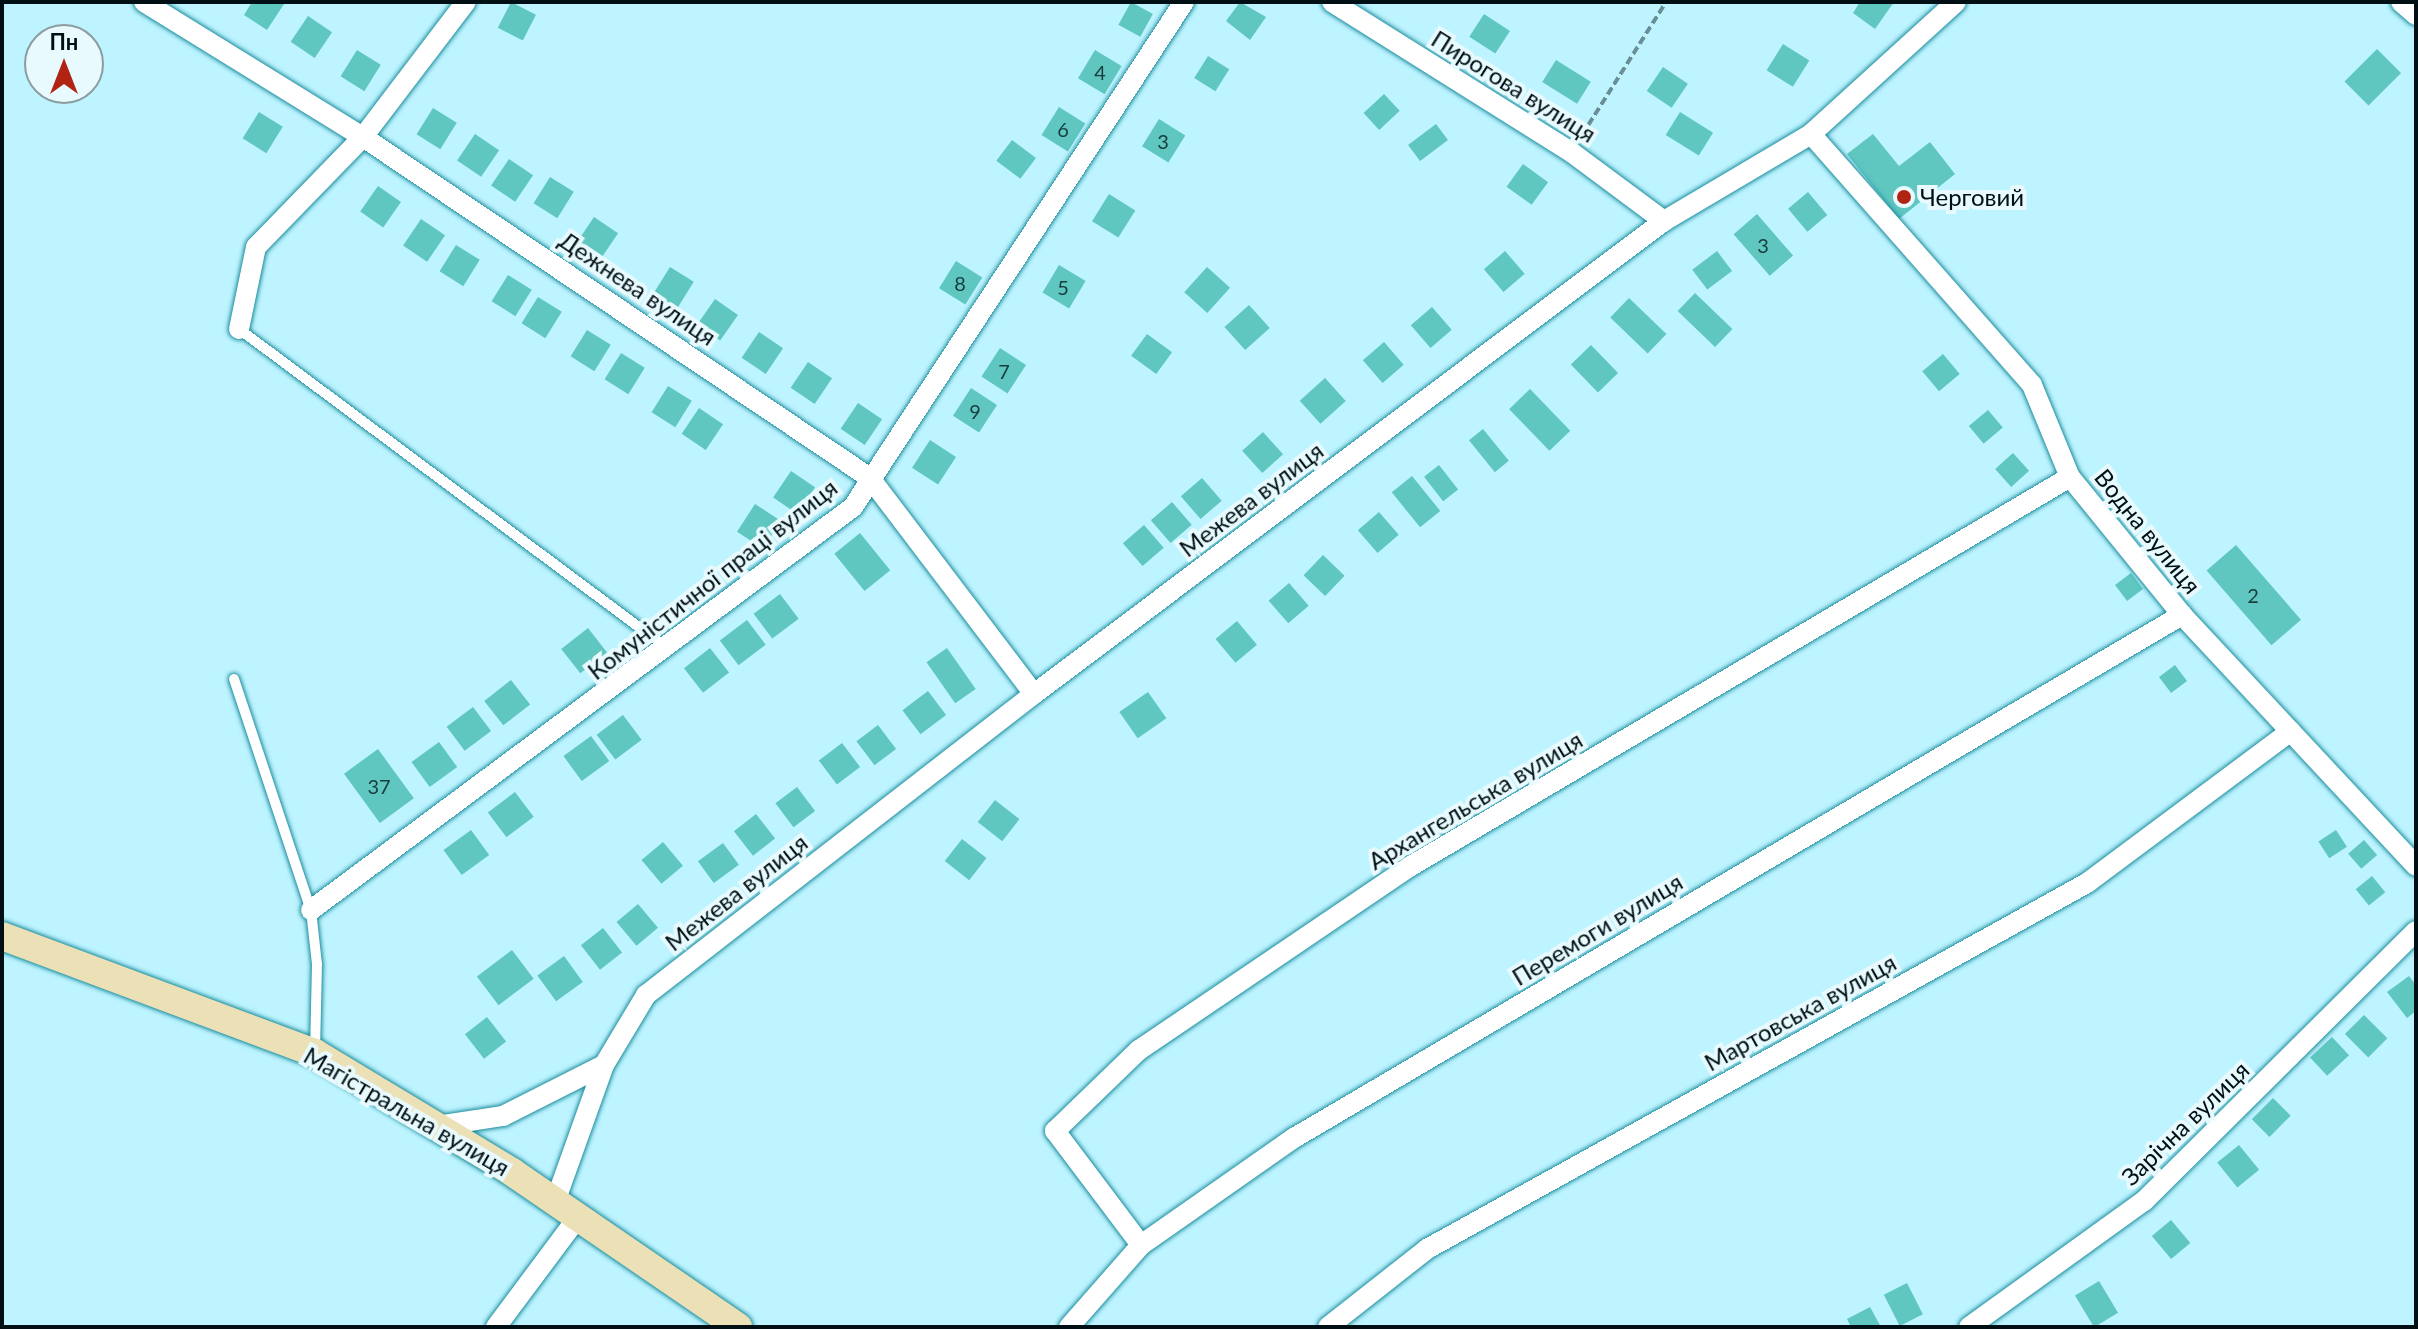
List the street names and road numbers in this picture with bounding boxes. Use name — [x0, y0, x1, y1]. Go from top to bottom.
street label: Пирогова вулиця — [1427, 24, 1601, 148]
street label: Дежнева вулиця — [554, 225, 722, 351]
street label: Межева вулиця — [1173, 436, 1329, 562]
street label: Водна вулиця — [2089, 463, 2207, 599]
street label: Комуністичної праці вулиця — [582, 473, 842, 685]
street label: Архангельська вулиця — [1363, 725, 1587, 875]
street label: Межева вулиця — [659, 828, 813, 956]
street label: Перемоги вулиця — [1507, 867, 1687, 991]
street label: Мартовська вулиця — [1699, 947, 1901, 1077]
street label: Магістральна вулиця — [299, 1040, 515, 1182]
street label: Зарічна вулиця — [2115, 1055, 2255, 1191]

